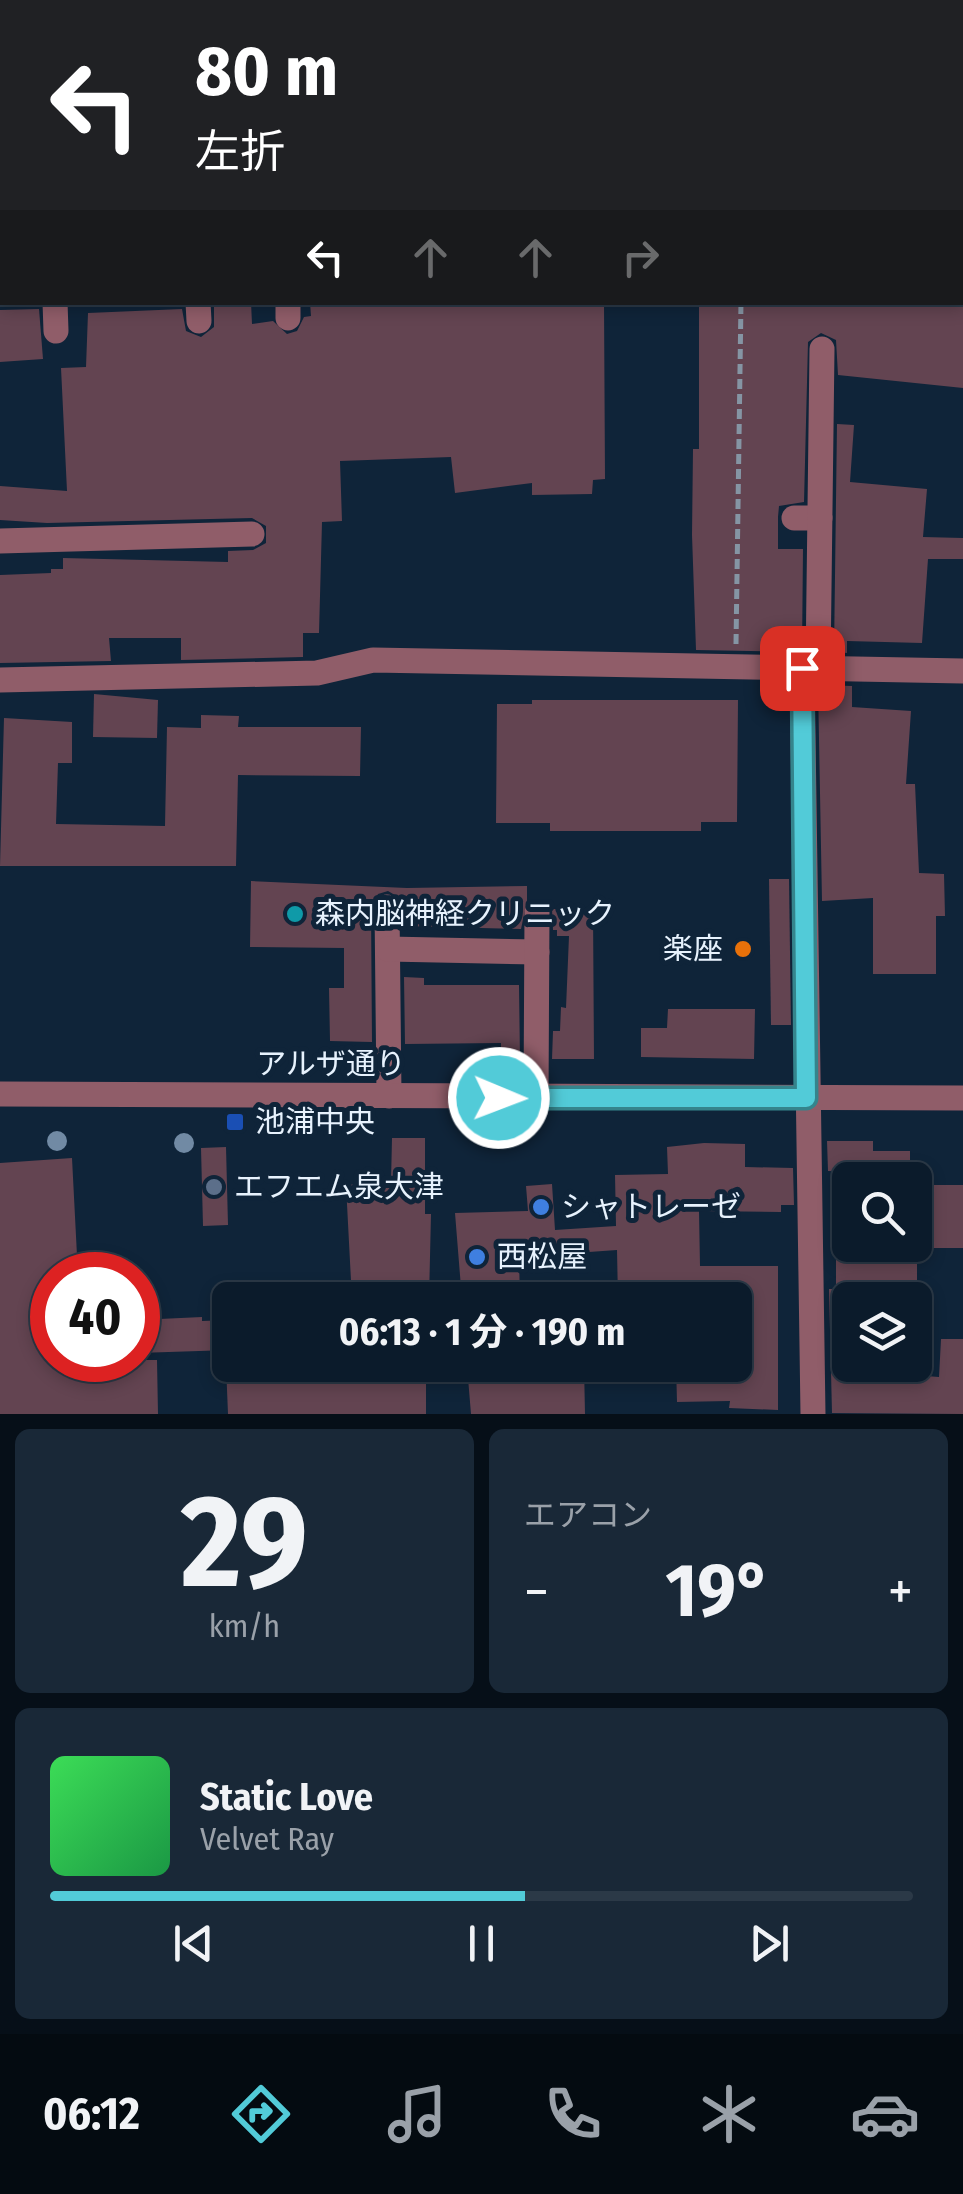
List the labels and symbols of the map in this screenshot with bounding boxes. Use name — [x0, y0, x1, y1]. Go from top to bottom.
pin — [760, 626, 845, 711]
place label: 森内脳神経クリニック — [315, 896, 615, 932]
marker: 森内脳神経クリニック — [284, 903, 306, 925]
place label: 楽座 — [663, 931, 723, 967]
marker: 楽座 — [732, 938, 754, 960]
street label: アルザ通り — [256, 1046, 406, 1082]
position arrow — [447, 1046, 551, 1150]
place label: 池浦中央 — [255, 1104, 375, 1140]
marker: 池浦中央 — [224, 1111, 246, 1133]
place label: エフエム泉大津 — [234, 1169, 444, 1205]
marker: エフエム泉大津 — [203, 1176, 225, 1198]
place label: シャトレーゼ — [561, 1189, 741, 1225]
marker: シャトレーゼ — [530, 1196, 552, 1218]
place label: 西松屋 — [497, 1239, 587, 1275]
marker: 西松屋 — [466, 1246, 488, 1268]
speed limit sign: 40 — [30, 1252, 160, 1382]

